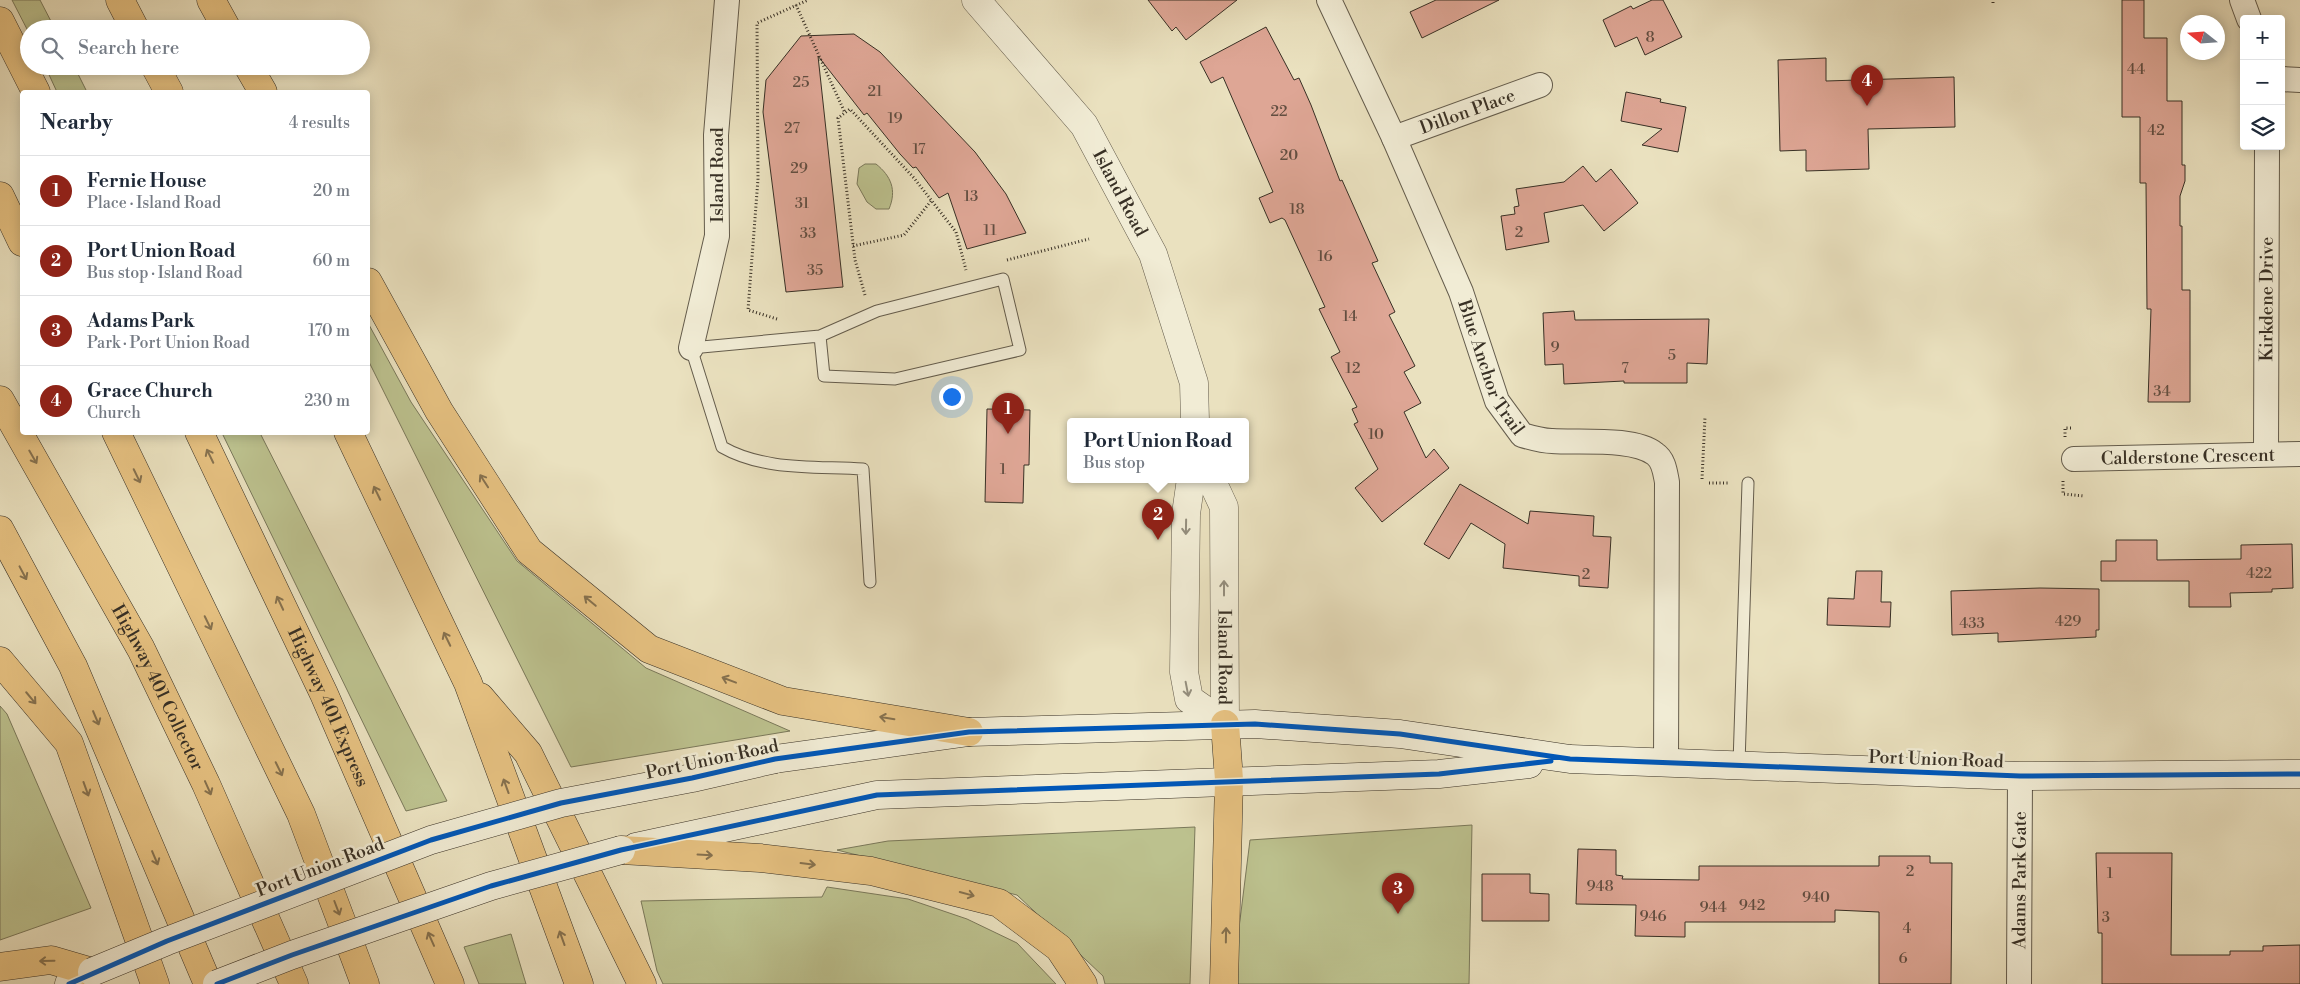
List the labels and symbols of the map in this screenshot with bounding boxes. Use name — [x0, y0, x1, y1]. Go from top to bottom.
north arrow — [2180, 15, 2225, 60]
house number: 8 — [1645, 28, 1655, 47]
house number: 44 — [2127, 60, 2145, 79]
pin: 4 — [1851, 65, 1883, 106]
house number: 25 — [793, 73, 809, 92]
house number: 21 — [867, 82, 883, 101]
street label: Dillon Place — [1417, 84, 1518, 140]
house number: 22 — [1270, 102, 1288, 121]
house number: 19 — [887, 109, 903, 128]
house number: 27 — [784, 119, 800, 138]
house number: 42 — [2147, 121, 2165, 140]
street label: Island Road — [706, 126, 729, 223]
house number: 17 — [912, 140, 926, 159]
street label: Island Road — [1087, 145, 1153, 241]
house number: 20 — [1280, 146, 1298, 165]
house number: 29 — [790, 159, 808, 178]
house number: 13 — [964, 187, 978, 206]
house number: 31 — [795, 194, 810, 213]
house number: 18 — [1289, 200, 1305, 219]
house number: 11 — [983, 221, 997, 240]
house number: 2 — [1515, 223, 1523, 242]
house number: 33 — [800, 224, 816, 243]
street label: Kirkdene Drive — [2255, 237, 2279, 361]
house number: 16 — [1317, 247, 1333, 266]
house number: 35 — [807, 261, 823, 280]
street label: Blue Anchor Trail — [1452, 296, 1530, 440]
house number: 14 — [1343, 307, 1357, 326]
house number: 9 — [1550, 338, 1560, 357]
house number: 5 — [1668, 346, 1676, 365]
house number: 12 — [1345, 359, 1361, 378]
house number: 7 — [1621, 359, 1629, 378]
house number: 34 — [2153, 382, 2171, 401]
your location — [939, 384, 965, 410]
pin: 1 — [992, 393, 1024, 434]
house number: 10 — [1368, 425, 1384, 444]
street label: Calderstone Crescent — [2101, 444, 2276, 470]
one-way arrow — [205, 449, 214, 464]
one-way arrow — [28, 450, 38, 464]
house number: 1 — [1000, 460, 1007, 479]
one-way arrow — [133, 468, 142, 483]
one-way arrow — [479, 474, 489, 488]
one-way arrow — [372, 486, 381, 501]
pin: 2 — [1142, 499, 1174, 540]
one-way arrow — [1181, 518, 1191, 535]
house number: 422 — [2246, 564, 2272, 583]
one-way arrow — [19, 565, 28, 580]
house number: 2 — [1582, 565, 1590, 584]
one-way arrow — [1219, 580, 1229, 596]
one-way arrow — [275, 596, 284, 611]
one-way arrow — [584, 596, 597, 607]
street label: Highway 401 Collector — [106, 600, 209, 775]
street label: Island Road — [1212, 609, 1236, 706]
house number: 429 — [2055, 612, 2081, 631]
house number: 433 — [1959, 614, 1985, 633]
one-way arrow — [203, 615, 213, 630]
street label: Highway 401 Express — [282, 624, 374, 790]
one-way arrow — [442, 632, 452, 647]
one-way arrow — [722, 675, 737, 684]
one-way arrow — [1183, 681, 1192, 697]
one-way arrow — [26, 691, 37, 704]
one-way arrow — [91, 710, 101, 725]
one-way arrow — [879, 713, 895, 723]
street label: Port Union Road — [644, 734, 781, 785]
street label: Port Union Road — [1868, 746, 2005, 773]
one-way arrow — [275, 761, 284, 776]
one-way arrow — [501, 779, 510, 794]
one-way arrow — [203, 780, 213, 795]
one-way arrow — [82, 781, 91, 797]
street label: Adams Park Gate — [2008, 811, 2032, 950]
street label: Port Union Road — [253, 832, 388, 902]
one-way arrow — [151, 850, 160, 865]
one-way arrow — [696, 850, 712, 859]
one-way arrow — [800, 859, 816, 869]
house number: 2 — [1906, 862, 1914, 881]
house number: 1 — [2107, 864, 2114, 883]
pin: 3 — [1382, 873, 1414, 914]
house number: 948 — [1586, 877, 1614, 896]
house number: 940 — [1802, 888, 1830, 907]
one-way arrow — [959, 890, 975, 900]
house number: 942 — [1739, 896, 1765, 915]
house number: 944 — [1699, 898, 1727, 917]
one-way arrow — [332, 900, 342, 915]
house number: 946 — [1639, 907, 1667, 926]
house number: 3 — [2102, 908, 2110, 927]
house number: 4 — [1903, 919, 1912, 938]
one-way arrow — [1221, 928, 1231, 944]
one-way arrow — [557, 931, 566, 946]
one-way arrow — [425, 932, 435, 947]
house number: 6 — [1898, 949, 1908, 968]
one-way arrow — [39, 956, 55, 966]

